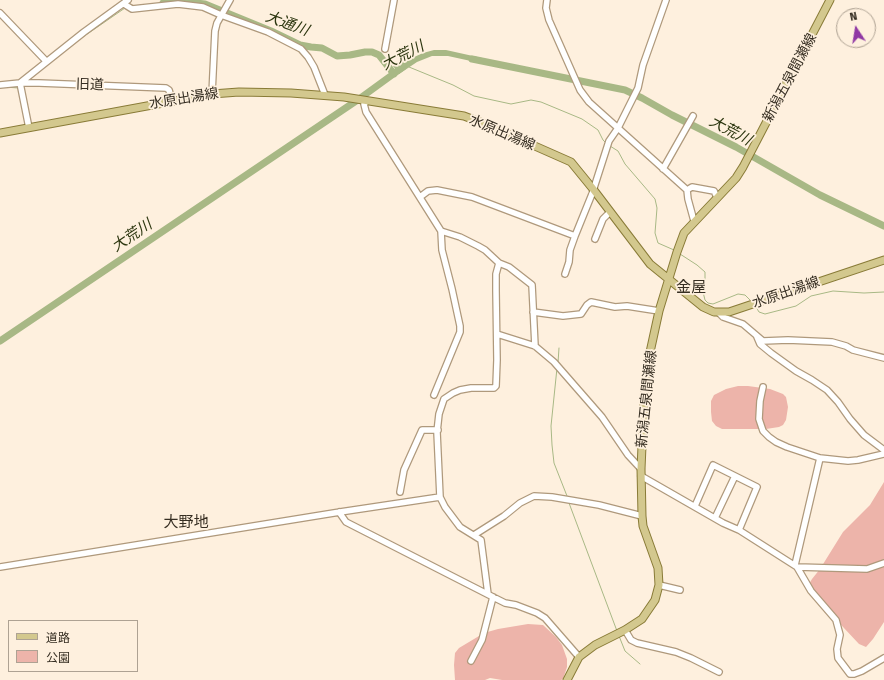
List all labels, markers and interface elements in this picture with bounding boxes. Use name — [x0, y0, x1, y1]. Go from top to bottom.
water label: 大通川 — [263, 8, 311, 40]
north arrow — [836, 8, 876, 48]
text: N — [849, 10, 859, 24]
street label: 新潟五泉間瀬線 — [760, 31, 820, 125]
water label: 大荒川 — [379, 38, 427, 74]
street label: 旧道 — [76, 76, 104, 94]
street label: 水原出湯線 — [148, 85, 220, 113]
street label: 水原出湯線 — [467, 112, 537, 154]
water label: 大荒川 — [706, 112, 754, 150]
water label: 大荒川 — [108, 216, 156, 256]
street label: 水原出湯線 — [750, 274, 822, 312]
district label: 金屋 — [676, 279, 706, 297]
street label: 新潟五泉間瀬線 — [634, 349, 660, 449]
district label: 大野地 — [164, 514, 208, 532]
legend — [8, 620, 138, 672]
text: 道路 — [46, 631, 70, 645]
text: 公園 — [46, 651, 70, 665]

